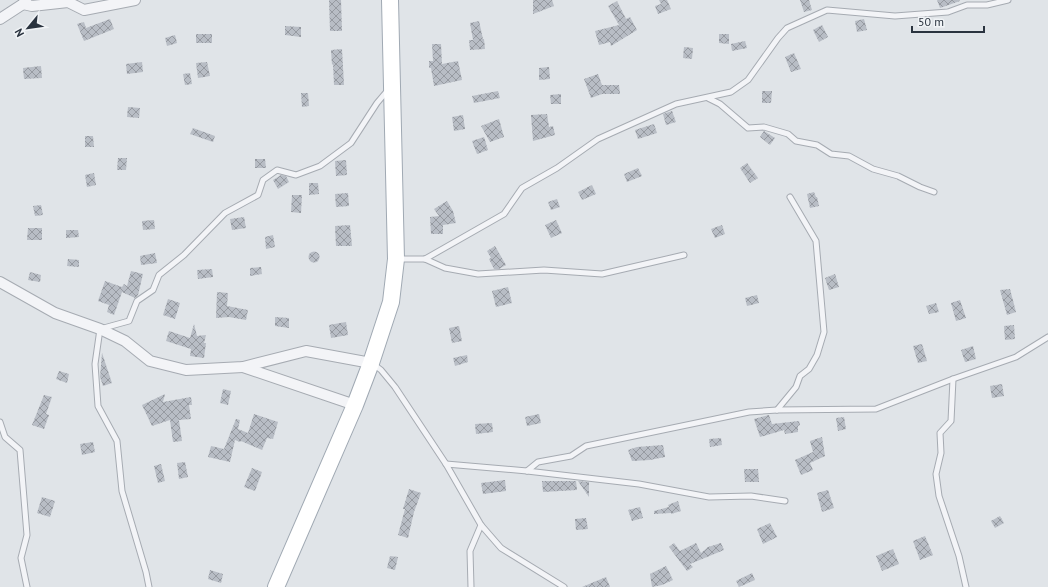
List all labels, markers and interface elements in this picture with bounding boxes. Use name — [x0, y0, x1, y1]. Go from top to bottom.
north arrow — [8, 8, 48, 48]
scale bar — [912, 8, 984, 34]
text: 50 m — [918, 14, 944, 29]
text: N — [11, 26, 27, 39]

